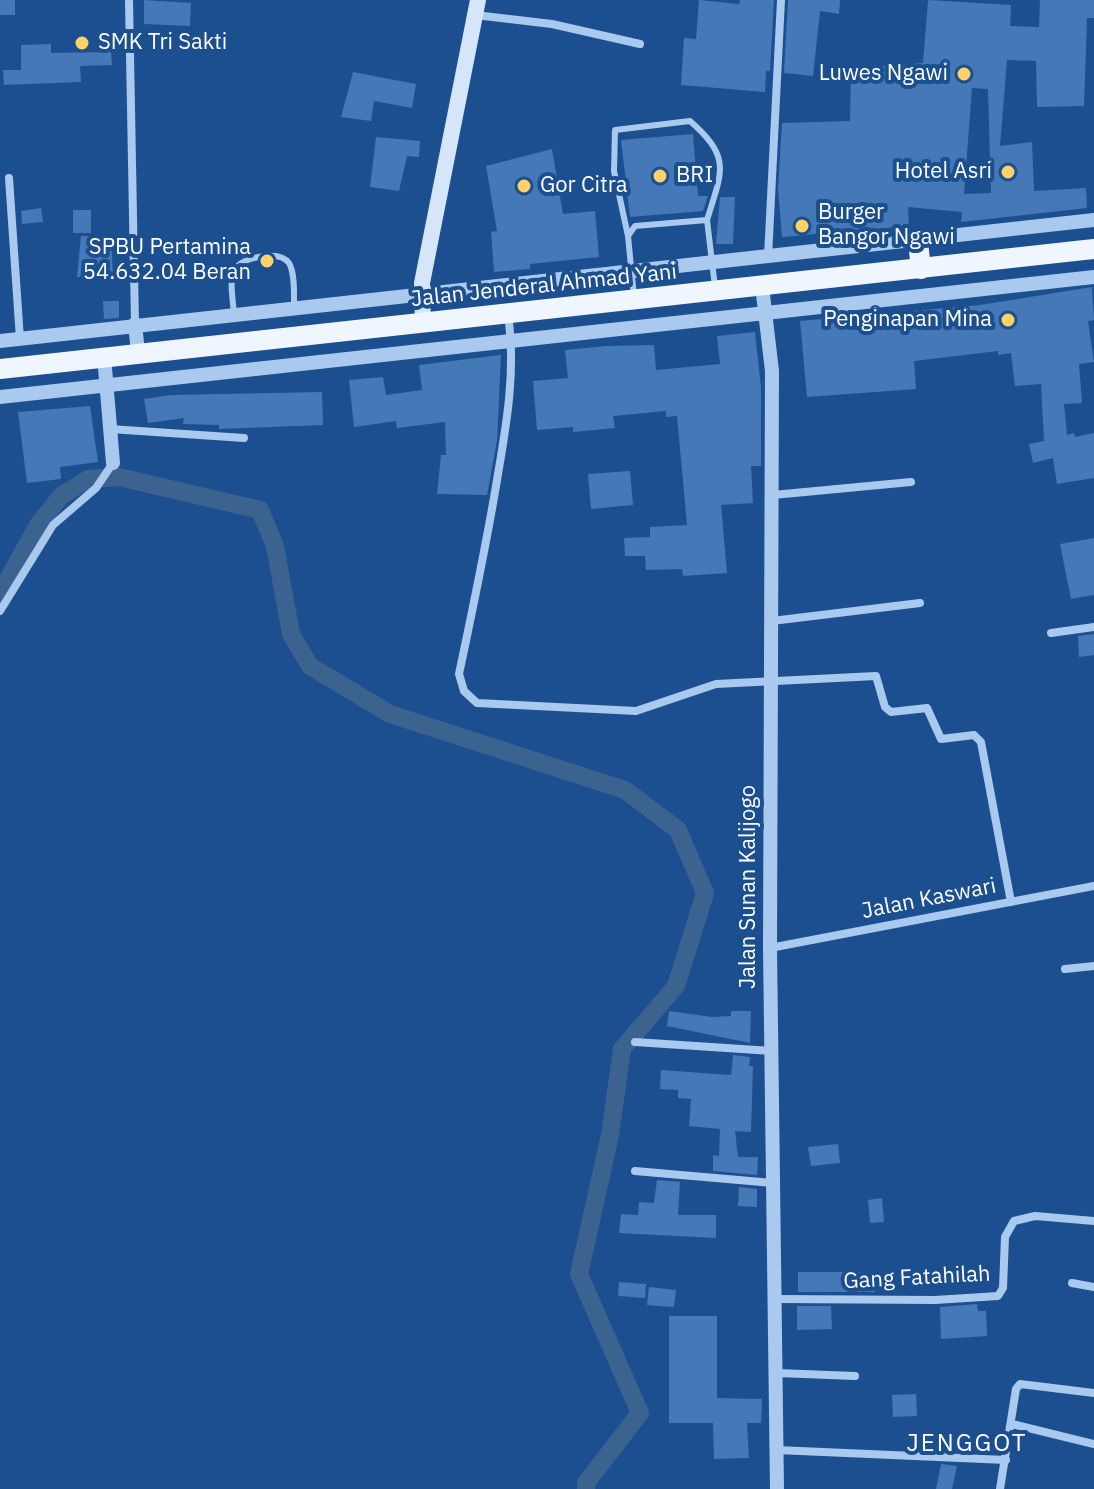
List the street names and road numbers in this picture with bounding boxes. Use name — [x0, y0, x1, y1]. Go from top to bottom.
street label: Jalan Jenderal Ahmad Yani — [410, 259, 678, 313]
street label: Jalan Sunan Kalijogo — [736, 785, 762, 989]
street label: Jalan Kaswari — [860, 873, 998, 925]
street label: Gang Fatahilah — [843, 1261, 991, 1295]

